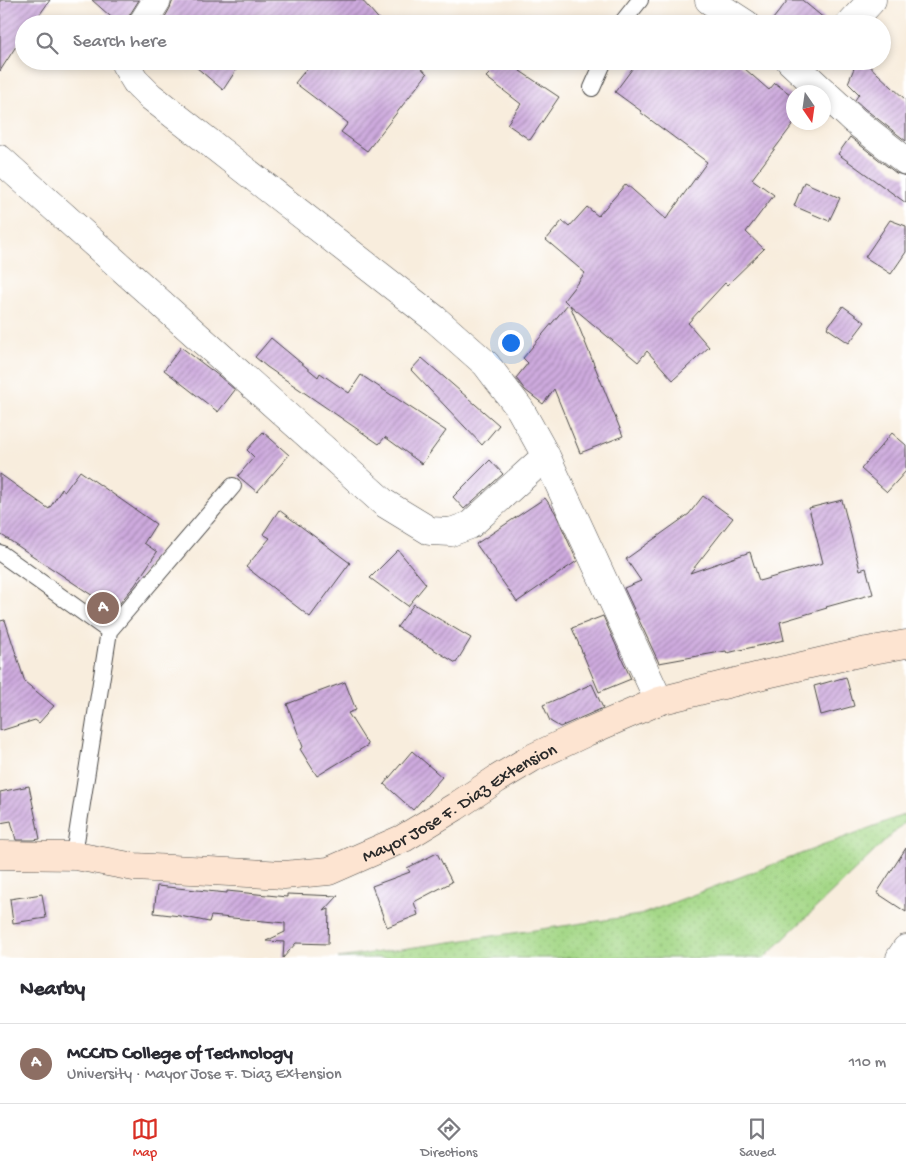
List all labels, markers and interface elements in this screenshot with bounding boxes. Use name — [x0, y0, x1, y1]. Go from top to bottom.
search box — [15, 15, 891, 70]
icon: search — [33, 29, 61, 57]
text: Search here — [73, 31, 167, 54]
north arrow — [786, 85, 831, 130]
your location — [498, 330, 524, 356]
pin: A — [87, 589, 119, 627]
street label: Mayor Jose F. Diaz Extension — [359, 740, 561, 868]
text: Nearby — [20, 978, 85, 1003]
text: MCCID College of Technology — [67, 1043, 293, 1066]
text: A — [31, 1054, 41, 1073]
text: 110 m — [849, 1054, 886, 1073]
text: University · Mayor Jose F. Diaz Extension — [67, 1066, 342, 1085]
tab: Map — [131, 1115, 159, 1162]
tab: Directions — [421, 1115, 478, 1162]
tab: Saved — [739, 1115, 775, 1162]

